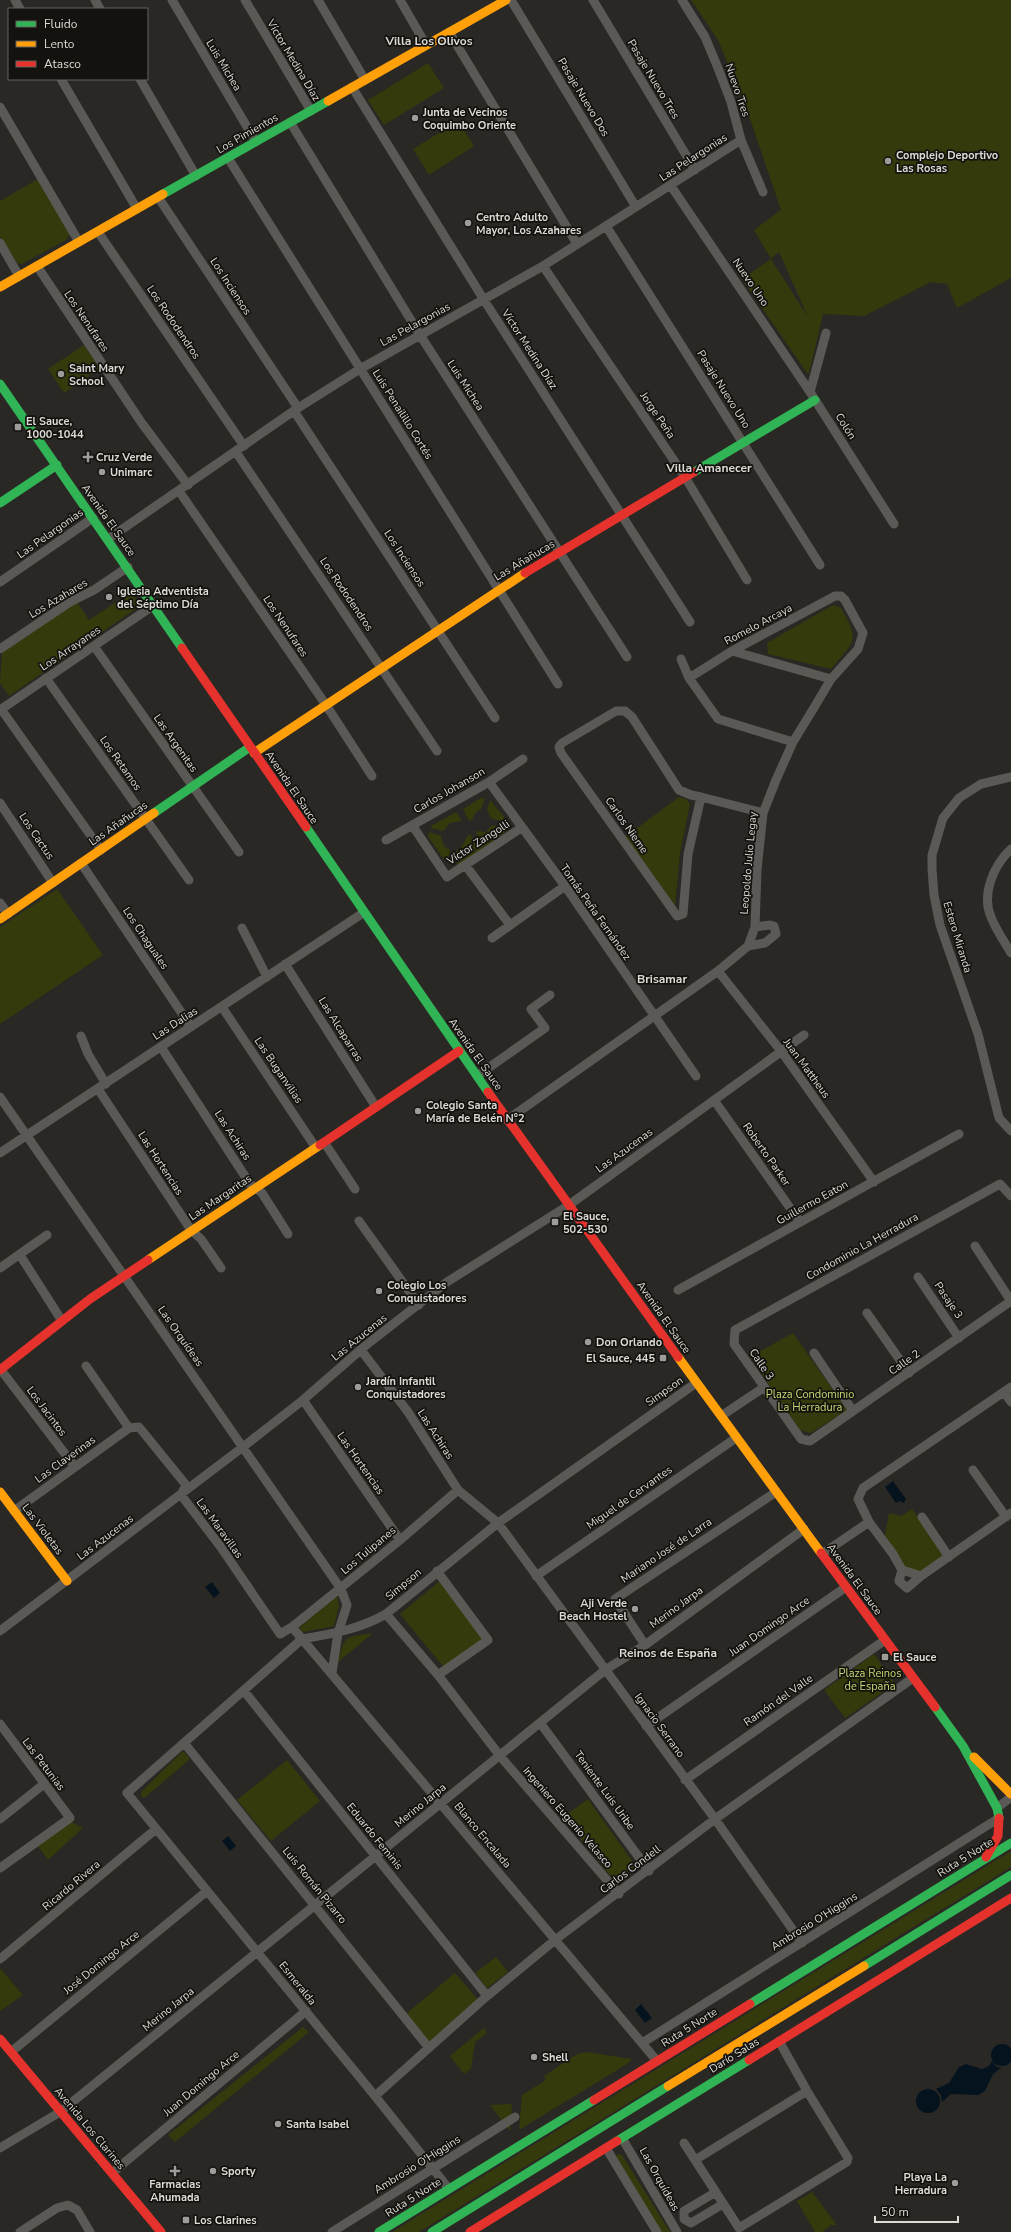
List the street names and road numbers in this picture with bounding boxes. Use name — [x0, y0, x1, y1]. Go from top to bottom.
street label: Víctor Medina Díaz — [263, 16, 324, 104]
street label: Luis Michea — [202, 37, 245, 94]
street label: Pasaje Nuevo Tres — [624, 37, 683, 122]
street label: Pasaje Nuevo Dos — [554, 55, 613, 139]
street label: Nuevo Tres — [721, 62, 754, 119]
street label: Los Pimientos — [214, 110, 281, 157]
street label: Las Pelargonias — [657, 130, 730, 185]
street label: Los Inciensos — [206, 255, 255, 318]
street label: Nuevo Uno — [729, 255, 772, 309]
street label: Los Rododendros — [143, 282, 204, 362]
street label: Los Nenufares — [61, 288, 113, 355]
street label: Las Pelargonias — [378, 299, 453, 350]
street label: Víctor Medina Díaz — [498, 305, 561, 392]
street label: Pasaje Nuevo Uno — [693, 347, 754, 431]
street label: Luis Michea — [444, 357, 488, 414]
street label: Luis Penailillo Cortés — [369, 366, 436, 462]
street label: Jorge Peña — [636, 388, 679, 442]
street label: Colón — [832, 410, 860, 442]
street label: Avenida El Sauce — [78, 481, 139, 560]
street label: Las Pelargonias — [14, 505, 87, 562]
street label: Los Inciensos — [380, 527, 429, 590]
street label: Las Añañucas — [491, 536, 558, 585]
street label: Los Rododendros — [316, 554, 377, 634]
street label: Los Azahares — [26, 575, 90, 622]
street label: Los Nenufares — [260, 593, 312, 660]
street label: Romelo Arcaya — [722, 600, 795, 649]
street label: Los Arrayanes — [37, 622, 104, 674]
street label: Las Argenitas — [150, 711, 201, 775]
street label: Los Retamos — [96, 733, 145, 794]
street label: Avenida El Sauce — [262, 748, 322, 827]
street label: Carlos Johanson — [411, 764, 488, 817]
street label: Carlos Nieme — [601, 794, 652, 857]
street label: Las Añañucas — [86, 798, 151, 849]
street label: Los Cactus — [15, 810, 58, 863]
street label: Leopoldo Julio Legay — [737, 811, 760, 915]
street label: Víctor Zangolli — [443, 817, 513, 869]
street label: Tomás Peña Fernández — [557, 861, 634, 963]
street label: Estero Miranda — [940, 899, 976, 975]
street label: Los Chaguales — [119, 904, 172, 973]
street label: Las Alcaparras — [315, 994, 366, 1064]
street label: Las Dalias — [150, 1003, 201, 1044]
street label: Avenida El Sauce — [445, 1015, 506, 1094]
street label: Las Buganvilias — [251, 1034, 306, 1106]
street label: Juan Mattheus — [779, 1034, 834, 1101]
street label: Las Achiras — [211, 1107, 254, 1163]
street label: Roberto Parker — [739, 1120, 794, 1189]
street label: Las Azucenas — [593, 1125, 656, 1176]
street label: Las Hortencias — [134, 1128, 187, 1198]
street label: Las Margaritas — [186, 1171, 255, 1224]
street label: Guillermo Eaton — [774, 1177, 851, 1228]
street label: Condominio La Herradura — [803, 1209, 921, 1284]
street label: Avenida El Sauce — [633, 1278, 694, 1357]
street label: Pasaje 3 — [931, 1279, 966, 1322]
street label: Las Orquídeas — [154, 1303, 207, 1370]
street label: Las Azucenas — [328, 1310, 390, 1364]
street label: Calle 3 — [746, 1346, 778, 1383]
street label: Calle 2 — [886, 1346, 923, 1379]
street label: Simpson — [642, 1373, 686, 1410]
street label: Los Jacintos — [23, 1383, 70, 1439]
street label: Las Achiras — [414, 1406, 457, 1462]
street label: Las Hortencias — [333, 1429, 388, 1498]
street label: Las Claverinas — [32, 1432, 99, 1487]
street label: Miguel de Cervantes — [583, 1462, 675, 1533]
street label: Las Maravillas — [193, 1495, 246, 1561]
street label: Las Violetas — [19, 1501, 67, 1558]
street label: Las Azucenas — [74, 1511, 137, 1564]
street label: Mariano José de Larra — [618, 1514, 715, 1587]
street label: Los Tulipanes — [338, 1523, 399, 1578]
street label: Avenida El Sauce — [824, 1540, 886, 1618]
street label: Simpson — [382, 1565, 425, 1604]
street label: Merino Jarpa — [647, 1583, 706, 1632]
street label: Juan Domingo Arce — [725, 1593, 813, 1660]
street label: Ramón del Valle — [741, 1671, 816, 1730]
street label: Ignacio Serrano — [631, 1690, 688, 1761]
street label: Las Petunias — [19, 1735, 68, 1794]
street label: Teniente Luis Uribe — [571, 1748, 639, 1833]
street label: Ingeniero Eugenio Velasco — [519, 1763, 616, 1871]
street label: Merino Jarpa — [391, 1780, 449, 1831]
street label: Blanco Encalada — [451, 1799, 515, 1872]
street label: Eduardo Feminis — [343, 1800, 406, 1873]
street label: Ruta 5 Norte — [934, 1834, 996, 1881]
street label: Carlos Condell — [597, 1841, 664, 1897]
street label: Luis Román Pizarro — [279, 1844, 350, 1927]
street label: Ricardo Rivera — [39, 1857, 103, 1914]
street label: Ambrosio O'Higgins — [768, 1889, 860, 1954]
street label: José Domingo Arce — [59, 1927, 143, 1999]
street label: Esmeralda — [275, 1958, 320, 2008]
street label: Merino Jarpa — [139, 1984, 197, 2035]
street label: Ruta 5 Norte — [658, 2004, 720, 2051]
street label: Darío Salas — [706, 2034, 762, 2077]
street label: Juan Domingo Arce — [159, 2047, 243, 2120]
street label: Avenida Los Clarines — [51, 2084, 129, 2173]
street label: Ambrosio O'Higgins — [371, 2132, 463, 2197]
street label: Las Orquídeas — [636, 2145, 683, 2214]
street label: Ruta 5 Norte — [382, 2174, 444, 2221]

